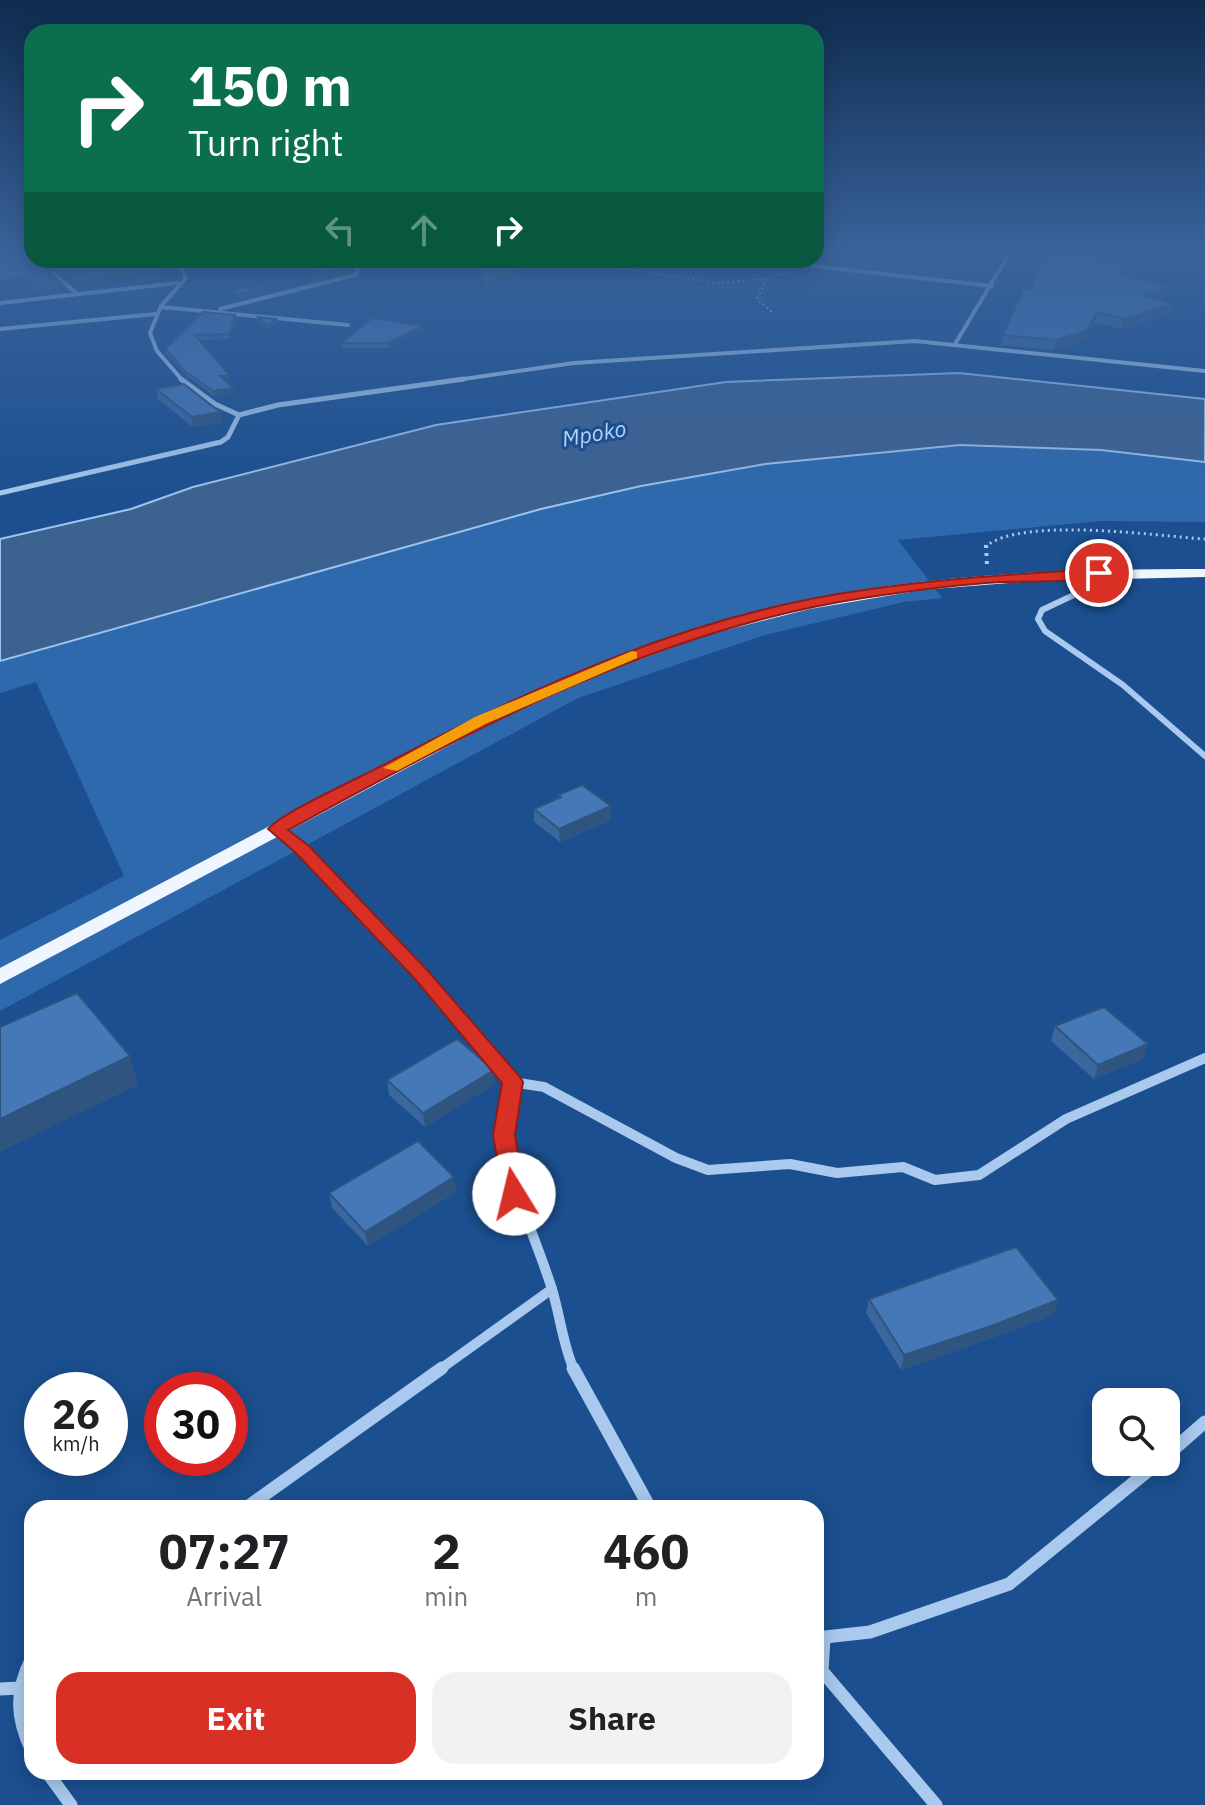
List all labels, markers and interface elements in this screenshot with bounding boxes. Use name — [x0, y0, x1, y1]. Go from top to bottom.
text: 150 m — [188, 49, 352, 121]
icon: right — [56, 56, 160, 160]
text: Turn right — [188, 119, 344, 166]
icon: left — [318, 208, 362, 252]
icon: ahead — [402, 208, 446, 252]
icon: right — [486, 208, 530, 252]
water label: Mpoko — [559, 413, 629, 453]
pin — [1065, 539, 1133, 607]
icon: arrive — [1077, 551, 1121, 595]
position arrow — [472, 1152, 556, 1236]
speed limit sign: 30 — [144, 1372, 248, 1476]
text: 26 — [52, 1388, 100, 1440]
map controls — [1092, 1388, 1180, 1476]
button: search — [1092, 1388, 1180, 1476]
text: km/h — [52, 1430, 100, 1457]
text: 07:27 — [159, 1520, 290, 1582]
text: 2 — [432, 1520, 461, 1582]
text: 460 — [603, 1520, 689, 1582]
text: Arrival — [186, 1579, 262, 1613]
text: min — [424, 1579, 468, 1613]
text: m — [635, 1579, 657, 1613]
button: Exit — [56, 1672, 416, 1764]
button: Share — [432, 1672, 792, 1764]

